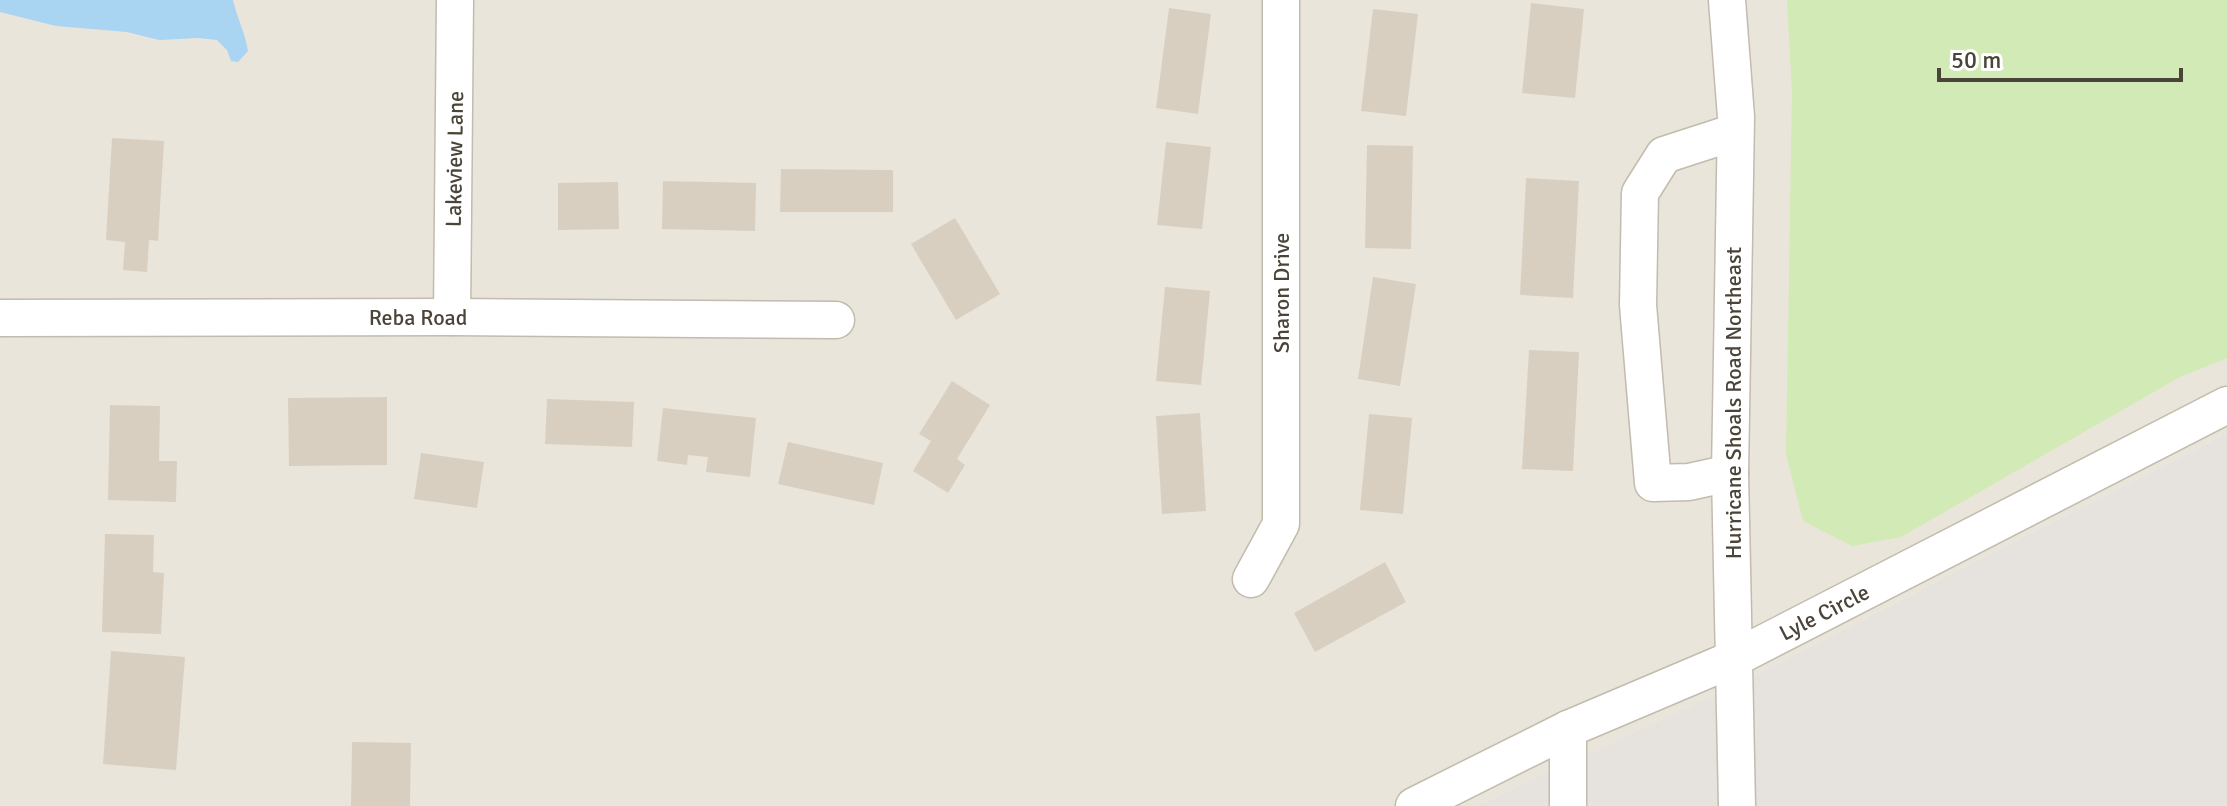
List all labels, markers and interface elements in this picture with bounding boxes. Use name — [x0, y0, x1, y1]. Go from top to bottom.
scale bar — [1939, 32, 2181, 82]
text: 50 m — [1951, 45, 2001, 75]
street label: Lakeview Lane — [440, 91, 469, 227]
street label: Sharon Drive — [1268, 233, 1295, 353]
street label: Hurricane Shoals Road Northeast — [1720, 246, 1747, 559]
street label: Reba Road — [369, 304, 467, 331]
street label: Lyle Circle — [1775, 578, 1874, 647]

